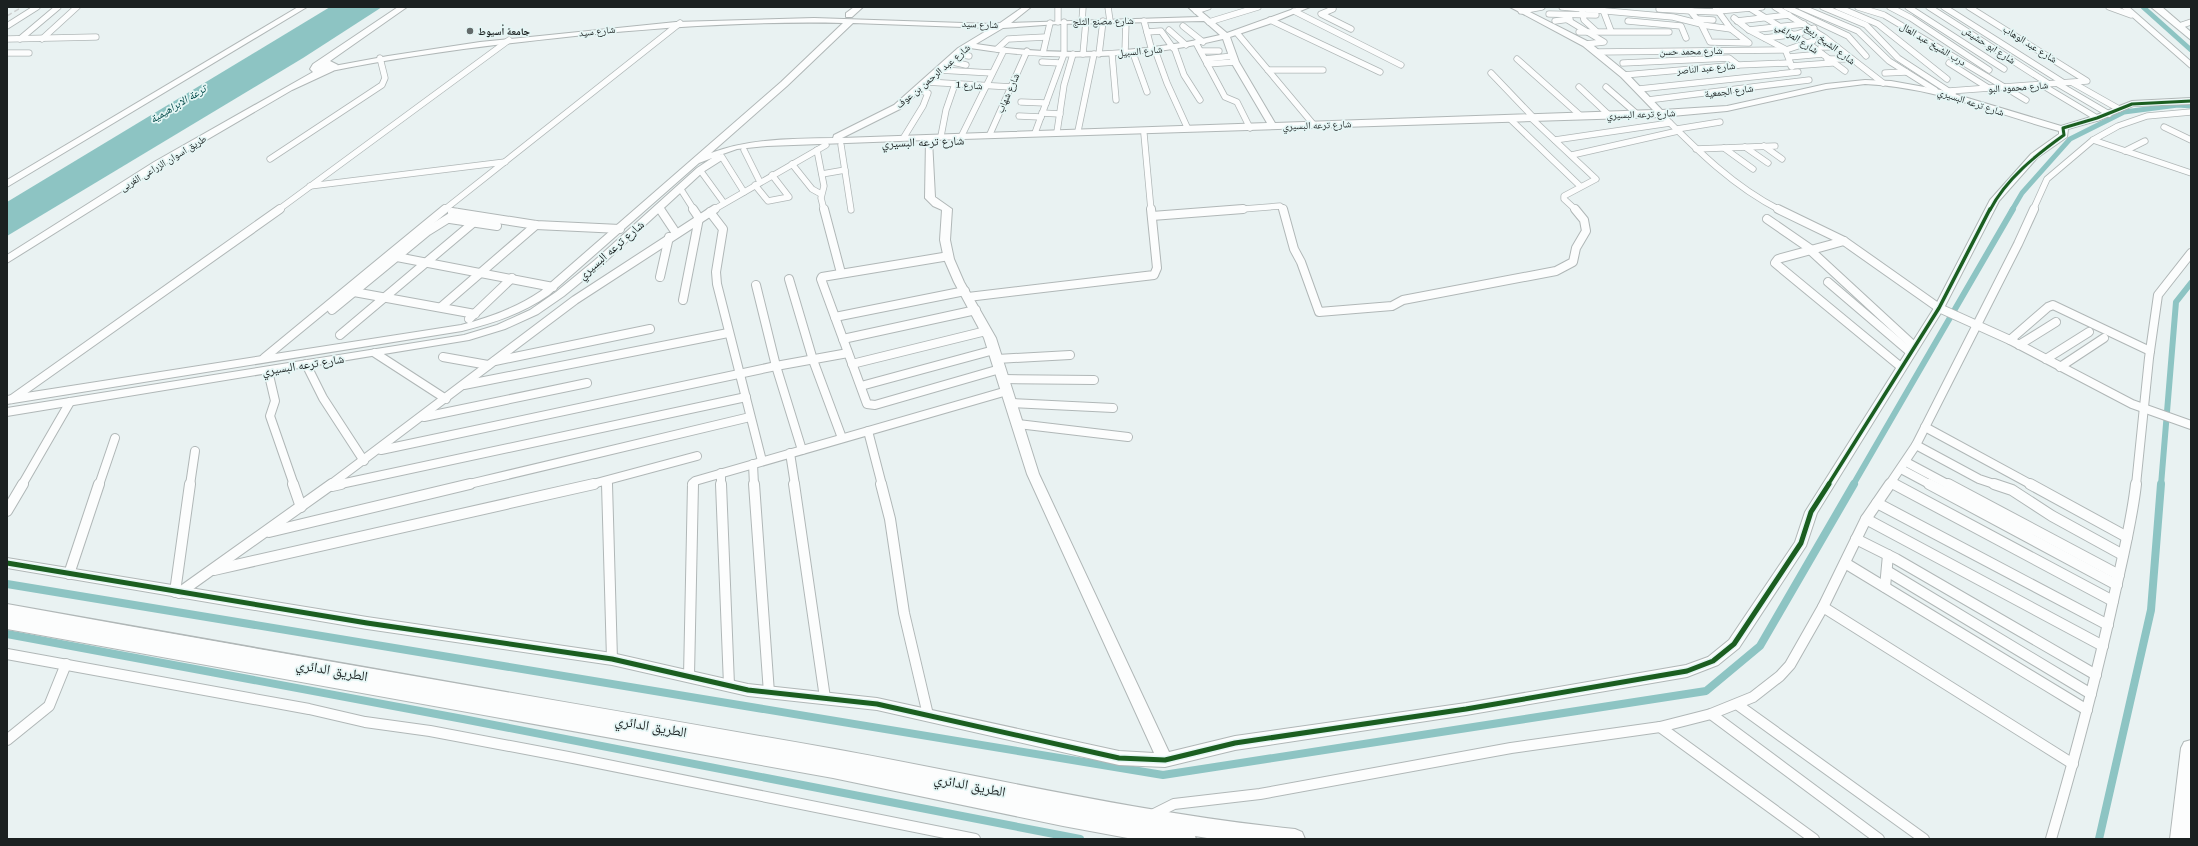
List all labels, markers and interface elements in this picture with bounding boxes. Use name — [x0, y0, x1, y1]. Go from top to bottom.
street label: شارع مصنع الثلج — [1072, 15, 1134, 28]
street label: شارع سيد — [962, 18, 999, 31]
street label: شارع المراغي — [1772, 20, 1821, 58]
street label: درب الشيخ عبد العال — [1898, 20, 1968, 69]
street label: شارع الشيخ ربيع — [1802, 21, 1858, 68]
street label: شارع عبد الوهاب — [2001, 23, 2059, 66]
place label: جامعة أسيوط — [478, 24, 531, 38]
street label: شارع سيد — [578, 24, 616, 39]
street label: شارع ابو حشيش — [1960, 24, 2018, 67]
marker: جامعة أسيوط — [465, 26, 475, 36]
street label: شارع عبد الرحمن بن عوف — [894, 41, 973, 111]
street label: شارع السبيل — [1117, 44, 1163, 59]
street label: شارع محمد حسن — [1659, 45, 1723, 58]
street label: شارع عبد الناصر — [1675, 60, 1736, 77]
street label: شارع شهاب — [994, 71, 1023, 115]
street label: شارع 1 — [955, 79, 983, 92]
street label: شارع محمود البو — [1988, 79, 2049, 96]
water label: ترعة الابراهيمية — [148, 81, 211, 126]
street label: شارع الجمعية — [1704, 82, 1755, 100]
street label: شارع ترعه البسيري — [1936, 86, 2006, 120]
street label: شارع ترعه البسيري — [1606, 107, 1676, 123]
street label: شارع ترعه البسيري — [1282, 118, 1352, 134]
street label: طريق اسوان الزراعى الغربى — [118, 133, 209, 194]
street label: شارع ترعه البسيري — [881, 134, 965, 153]
street label: شارع ترعه البسيري — [575, 217, 649, 285]
street label: شارع ترعه البسيري — [261, 352, 346, 381]
street label: الطريق الدائري — [294, 656, 369, 688]
street label: الطريق الدائري — [613, 712, 688, 744]
street label: الطريق الدائري — [932, 770, 1007, 803]

